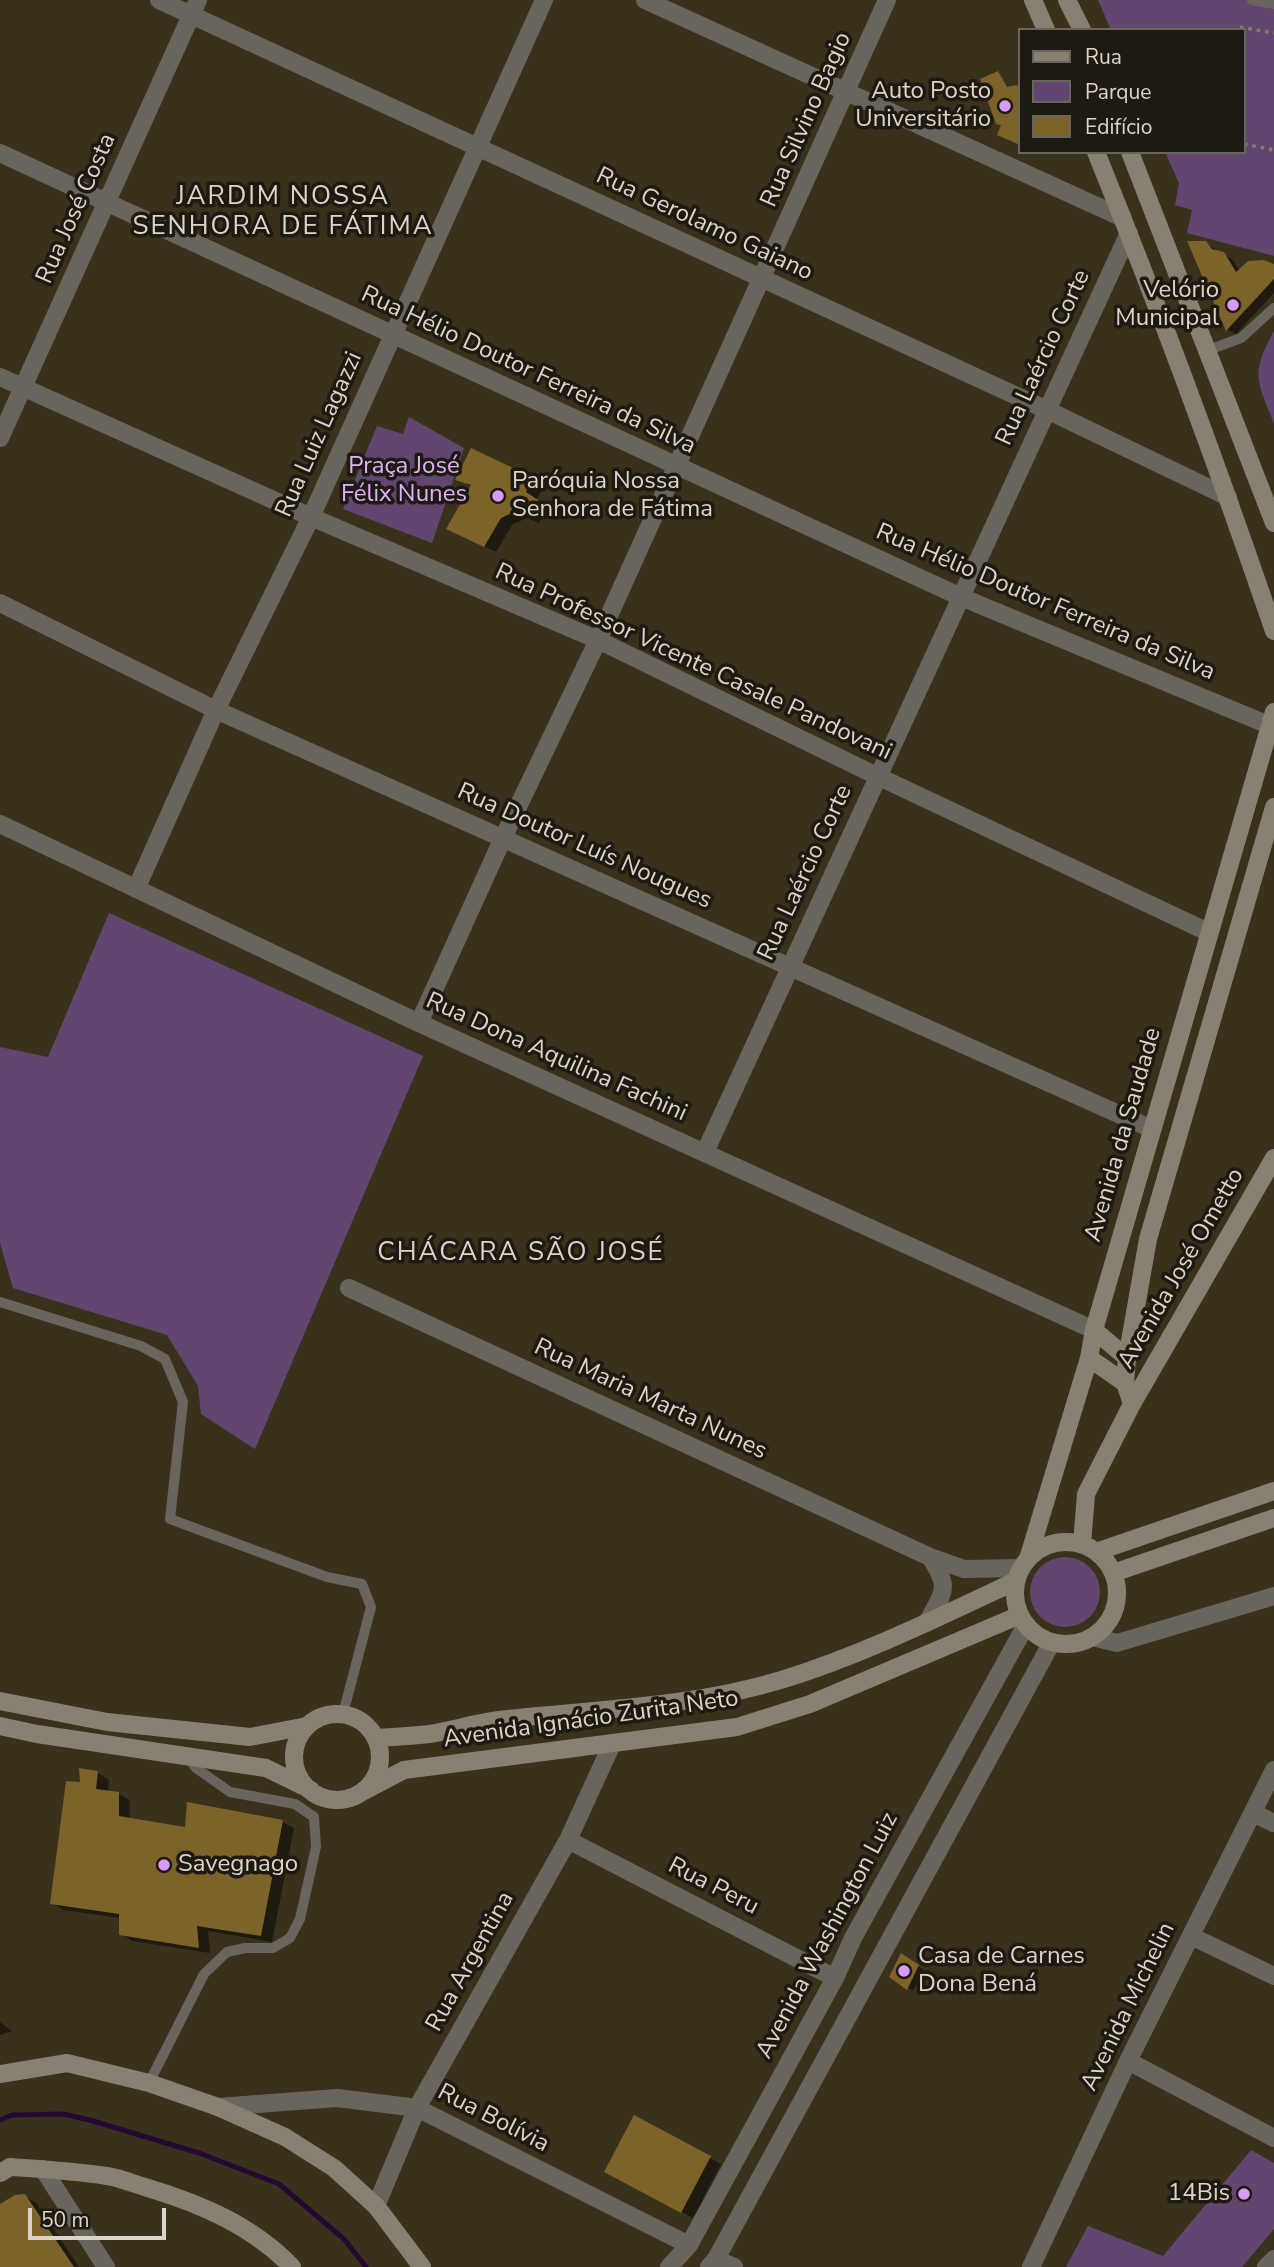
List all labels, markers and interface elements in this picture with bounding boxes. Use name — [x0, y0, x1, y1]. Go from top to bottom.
street label: Rua Silvino Bagio — [755, 28, 859, 212]
legend — [1018, 28, 1246, 154]
text: Rua — [1085, 43, 1122, 71]
place label: Auto Posto Universitário — [855, 78, 991, 134]
text: Parque — [1085, 78, 1152, 106]
marker: Auto Posto Universitário — [997, 98, 1013, 114]
text: Edifício — [1085, 113, 1152, 141]
street label: Rua José Costa — [31, 130, 123, 288]
street label: Rua Gerolamo Gaiano — [591, 162, 817, 288]
district label: JARDIM NOSSA SENHORA DE FÁTIMA — [135, 182, 431, 244]
street label: Rua Laércio Corte — [991, 266, 1097, 450]
place label: Velório Municipal — [1115, 277, 1219, 333]
street label: Rua Hélio Doutor Ferreira da Silva — [356, 281, 700, 461]
marker: Velório Municipal — [1225, 297, 1241, 313]
street label: Rua Luiz Lagazzi — [271, 348, 369, 522]
park label: Praça José Félix Nunes — [341, 453, 467, 509]
place label: Paróquia Nossa Senhora de Fátima — [512, 468, 713, 524]
marker: Paróquia Nossa Senhora de Fátima — [490, 488, 506, 504]
street label: Rua Hélio Doutor Ferreira da Silva — [871, 518, 1219, 688]
street label: Rua Professor Vicente Casale Pandovani — [490, 558, 896, 768]
street label: Rua Doutor Luís Nougues — [452, 778, 716, 916]
street label: Rua Laércio Corte — [753, 781, 859, 965]
street label: Rua Dona Aquilina Fachini — [421, 987, 691, 1129]
street label: Avenida da Saudade — [1080, 1025, 1168, 1245]
street label: Avenida José Ometto — [1113, 1164, 1251, 1374]
district label: CHÁCARA SÃO JOSÉ — [379, 1238, 663, 1270]
street label: Rua Maria Marta Nunes — [529, 1333, 771, 1467]
street label: Avenida Ignácio Zurita Neto — [442, 1685, 740, 1755]
street label: Avenida Washington Luiz — [751, 1808, 905, 2064]
place label: Savegnago — [178, 1851, 298, 1879]
street label: Rua Peru — [663, 1852, 763, 1922]
marker: Savegnago — [156, 1857, 172, 1873]
street label: Rua Argentina — [421, 1887, 521, 2037]
street label: Avenida Michelin — [1076, 1918, 1182, 2096]
place label: Casa de Carnes Dona Bená — [918, 1943, 1085, 1999]
marker: Casa de Carnes Dona Bená — [896, 1963, 912, 1979]
street label: Rua Bolívia — [432, 2079, 554, 2159]
place label: 14Bis — [1168, 2180, 1230, 2208]
marker: 14Bis — [1236, 2186, 1252, 2202]
scale bar — [32, 2194, 170, 2238]
text: 50 m — [41, 2206, 90, 2234]

